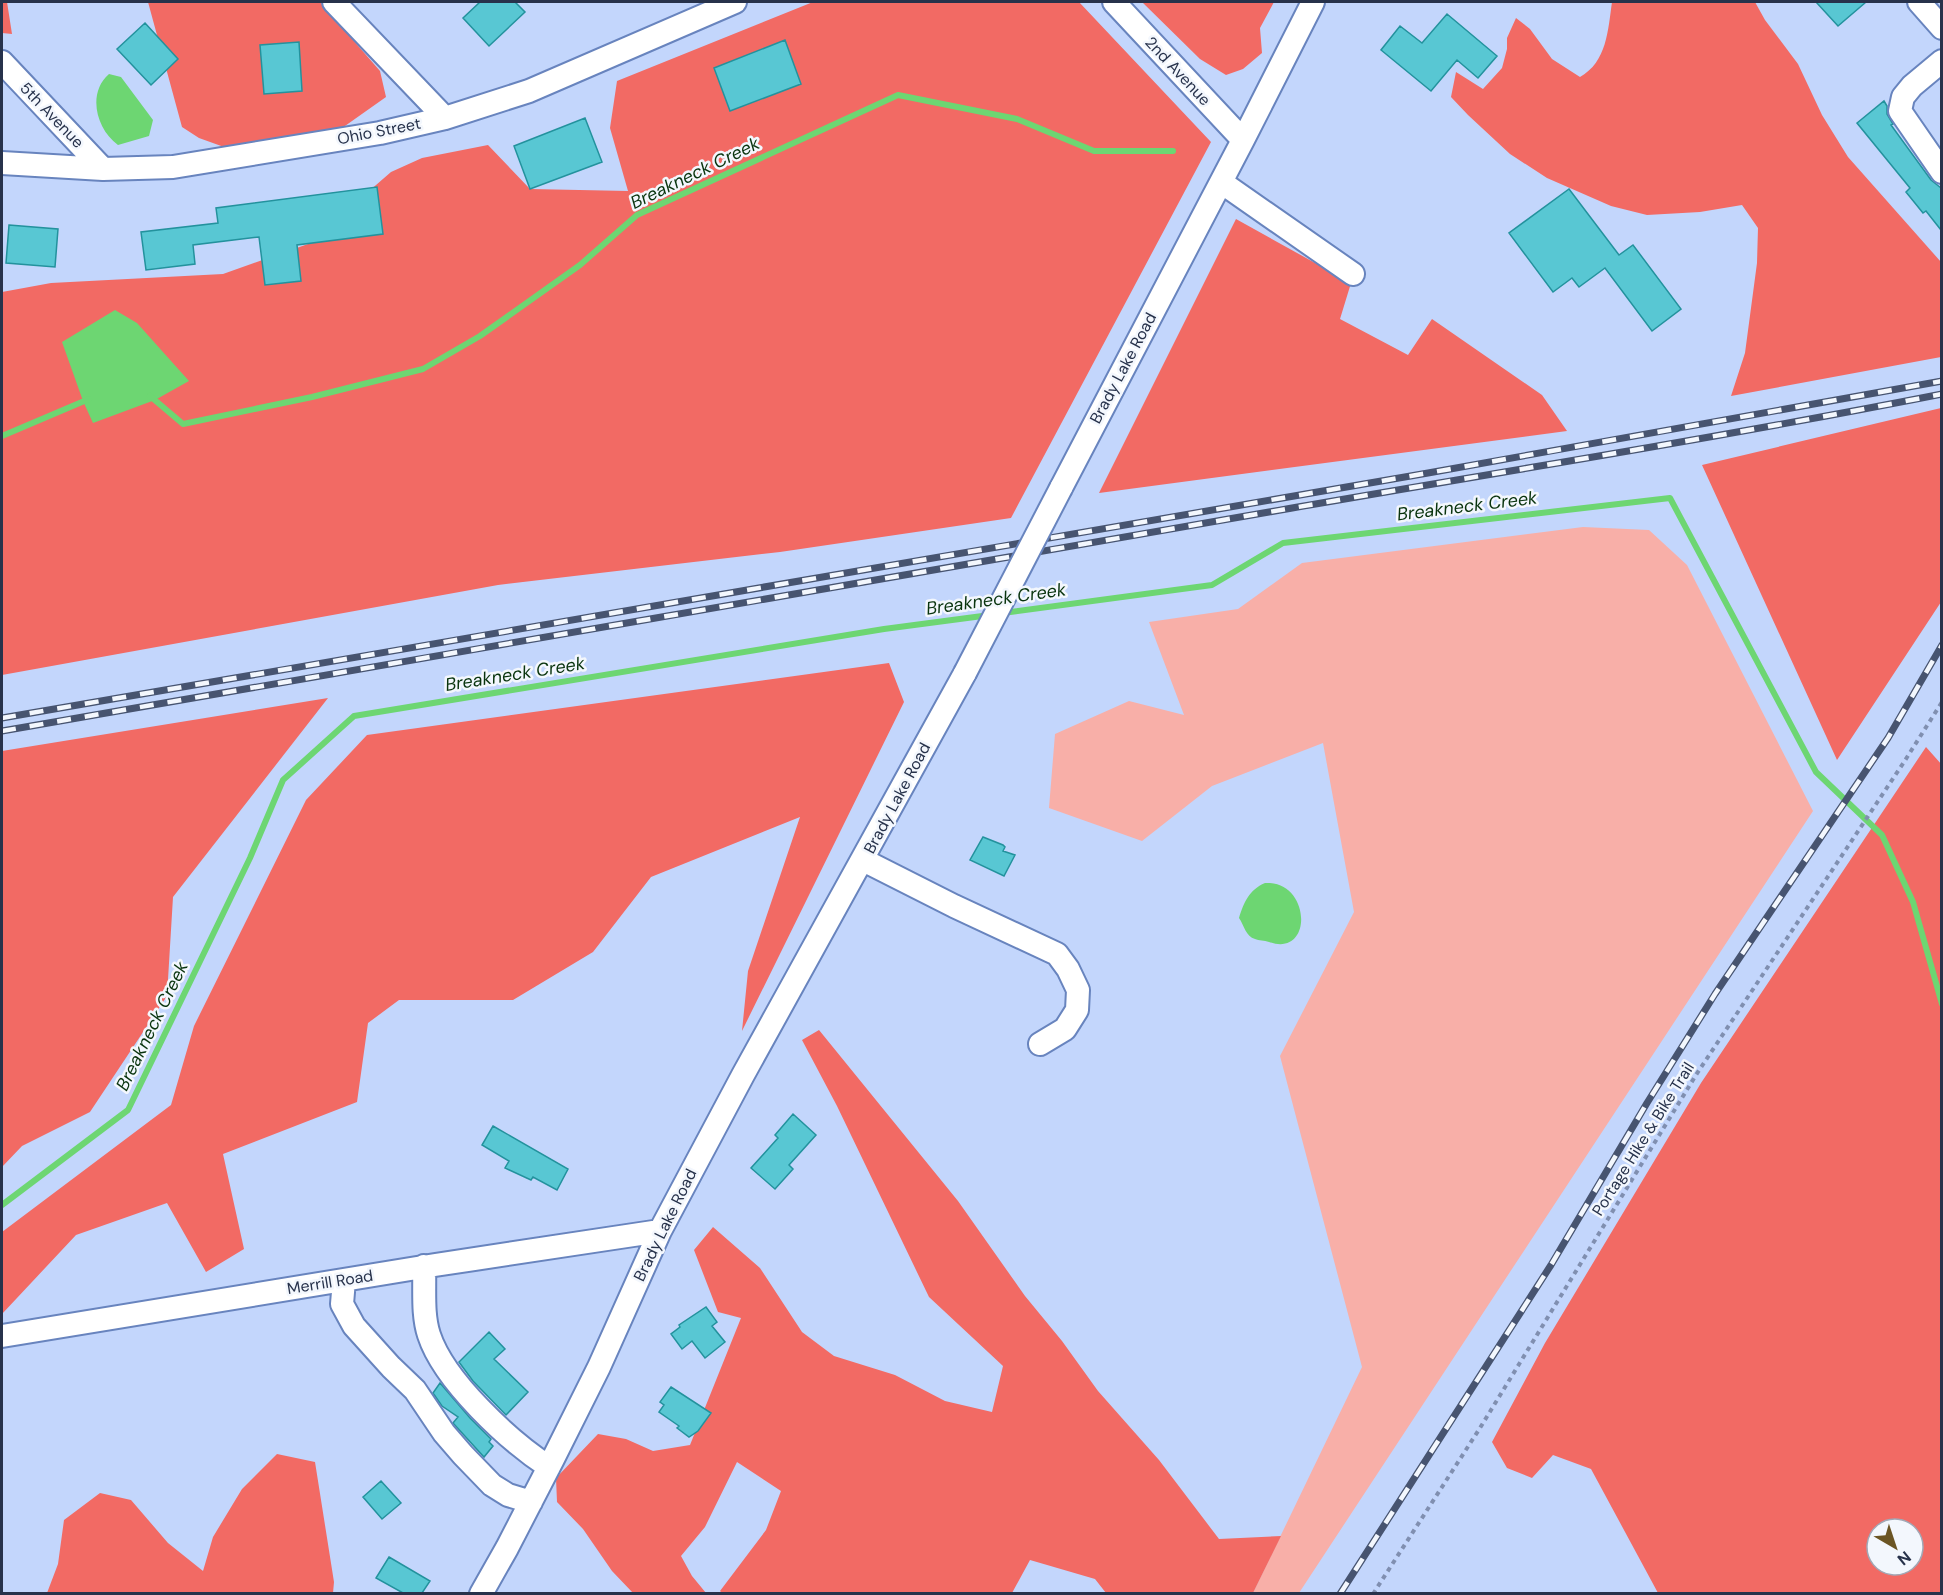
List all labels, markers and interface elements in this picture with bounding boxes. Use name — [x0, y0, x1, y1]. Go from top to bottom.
street label: 2nd Avenue — [1141, 32, 1215, 110]
street label: 5th Avenue — [15, 78, 89, 152]
street label: Ohio Street — [336, 113, 422, 149]
water label: Breakneck Creek — [626, 131, 764, 215]
street label: Brady Lake Road — [1085, 309, 1161, 427]
water label: Breakneck Creek — [1396, 485, 1539, 527]
water label: Breakneck Creek — [925, 577, 1068, 621]
water label: Breakneck Creek — [443, 651, 587, 697]
street label: Brady Lake Road — [859, 739, 935, 857]
water label: Breakneck Creek — [110, 957, 194, 1095]
street label: Portage Hike & Bike Trail — [1587, 1058, 1699, 1220]
street label: Brady Lake Road — [629, 1165, 701, 1285]
street label: Merrill Road — [285, 1265, 375, 1299]
north arrow — [1865, 1517, 1925, 1577]
text: N — [1893, 1546, 1915, 1570]

